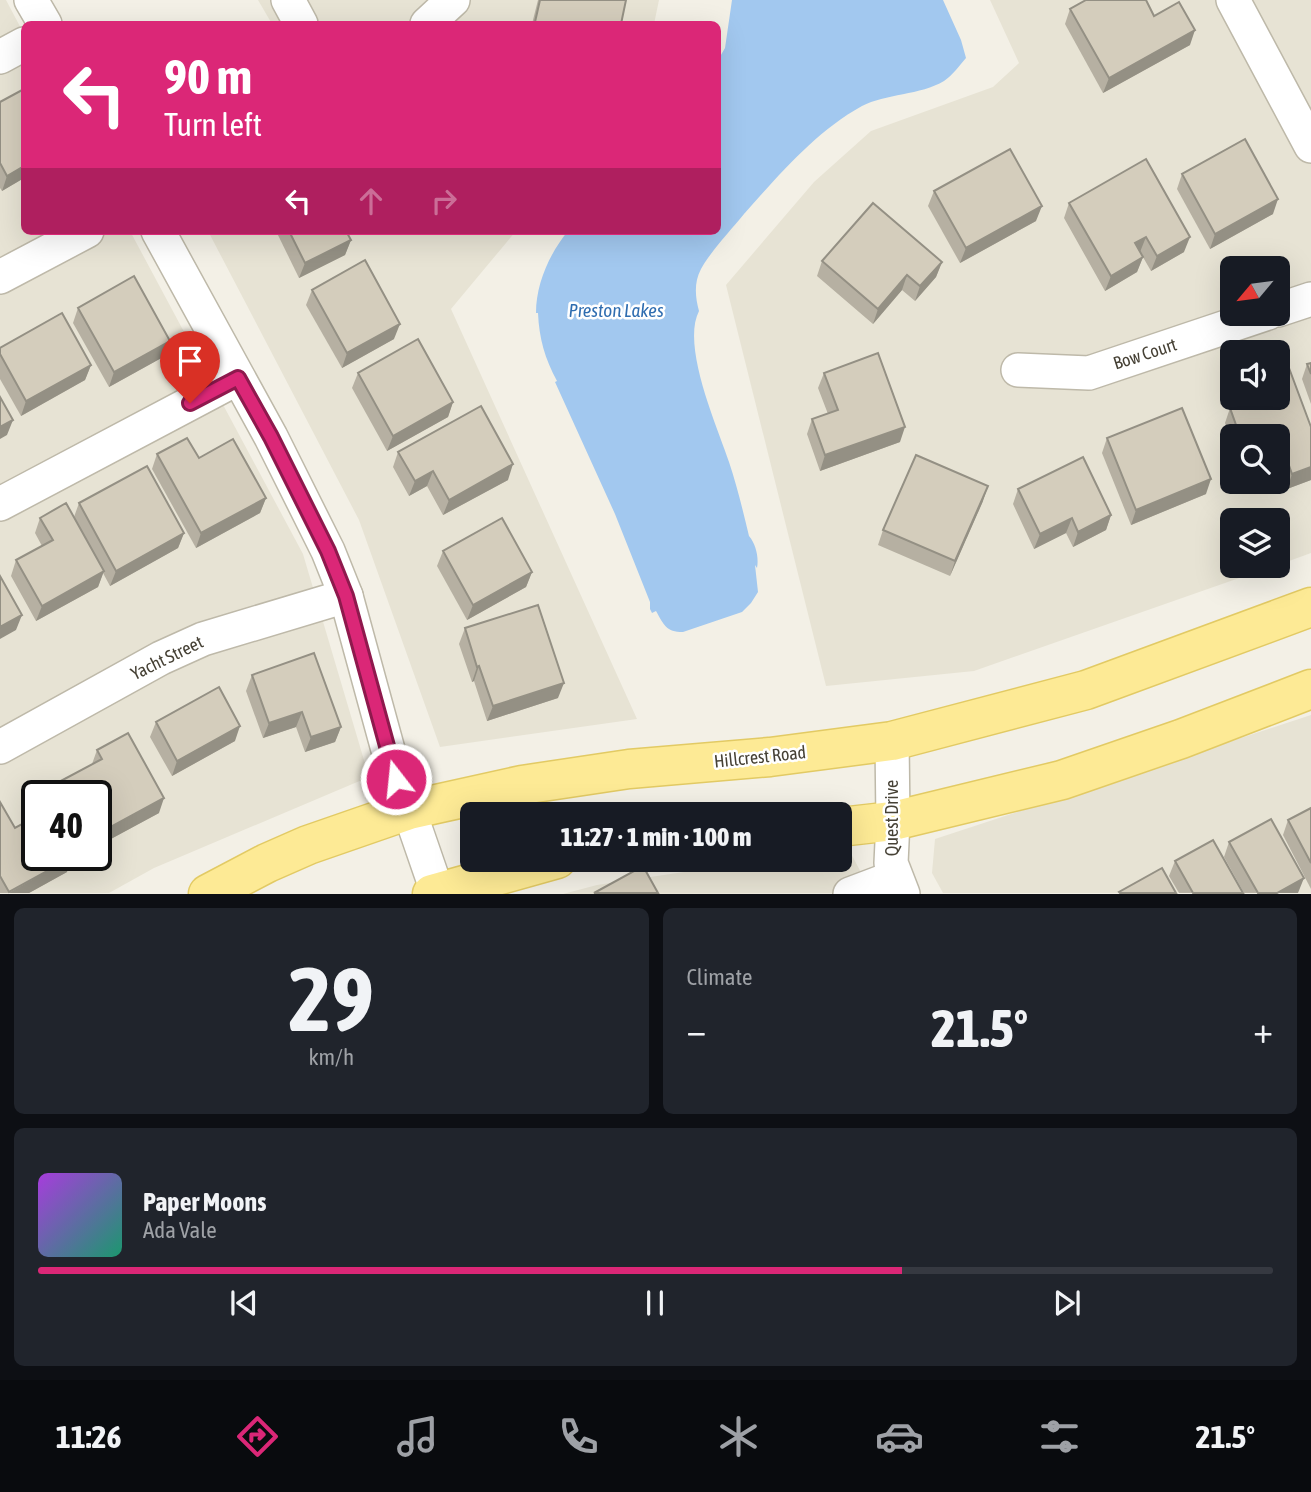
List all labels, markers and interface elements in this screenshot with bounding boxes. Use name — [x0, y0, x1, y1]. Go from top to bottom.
text: 90 m — [164, 48, 252, 104]
icon: left — [49, 49, 140, 140]
text: Turn left — [164, 106, 262, 143]
icon: left — [279, 182, 317, 220]
icon: ahead — [352, 182, 390, 220]
icon: right — [425, 182, 463, 220]
north arrow — [1220, 256, 1290, 326]
map controls — [1220, 256, 1290, 578]
water label: Preston Lakes — [568, 299, 664, 321]
pin — [160, 331, 220, 403]
street label: Bow Court — [1110, 333, 1179, 374]
button: sound — [1220, 340, 1290, 410]
icon: arrive — [171, 342, 209, 380]
button: search — [1220, 424, 1290, 494]
button: layers — [1220, 508, 1290, 578]
street label: Yacht Street — [127, 631, 206, 684]
street label: Hillcrest Road — [713, 741, 807, 772]
position arrow — [359, 742, 433, 816]
speed limit sign: 40 — [21, 780, 112, 871]
street label: Quest Drive — [881, 780, 902, 856]
text: 11:27 · 1 min · 100 m — [561, 822, 751, 852]
text: 29 — [288, 946, 374, 1050]
text: Climate — [687, 964, 752, 990]
text: 21.5° — [931, 998, 1028, 1058]
text: − — [687, 1008, 706, 1051]
text: + — [1253, 1008, 1273, 1051]
text: km/h — [308, 1044, 354, 1070]
text: Paper Moons — [143, 1187, 266, 1217]
text: Ada Vale — [143, 1217, 217, 1243]
icon: previous — [225, 1284, 263, 1322]
icon: pause — [636, 1284, 674, 1322]
icon: next — [1048, 1284, 1086, 1322]
icon: directions — [233, 1412, 282, 1461]
icon: music — [393, 1412, 442, 1461]
icon: phone — [554, 1412, 603, 1461]
icon: climate — [714, 1412, 763, 1461]
icon: car — [875, 1412, 924, 1461]
icon: filters — [1035, 1412, 1084, 1461]
text: 11:26 — [56, 1418, 122, 1455]
text: 21.5° — [1196, 1418, 1255, 1455]

